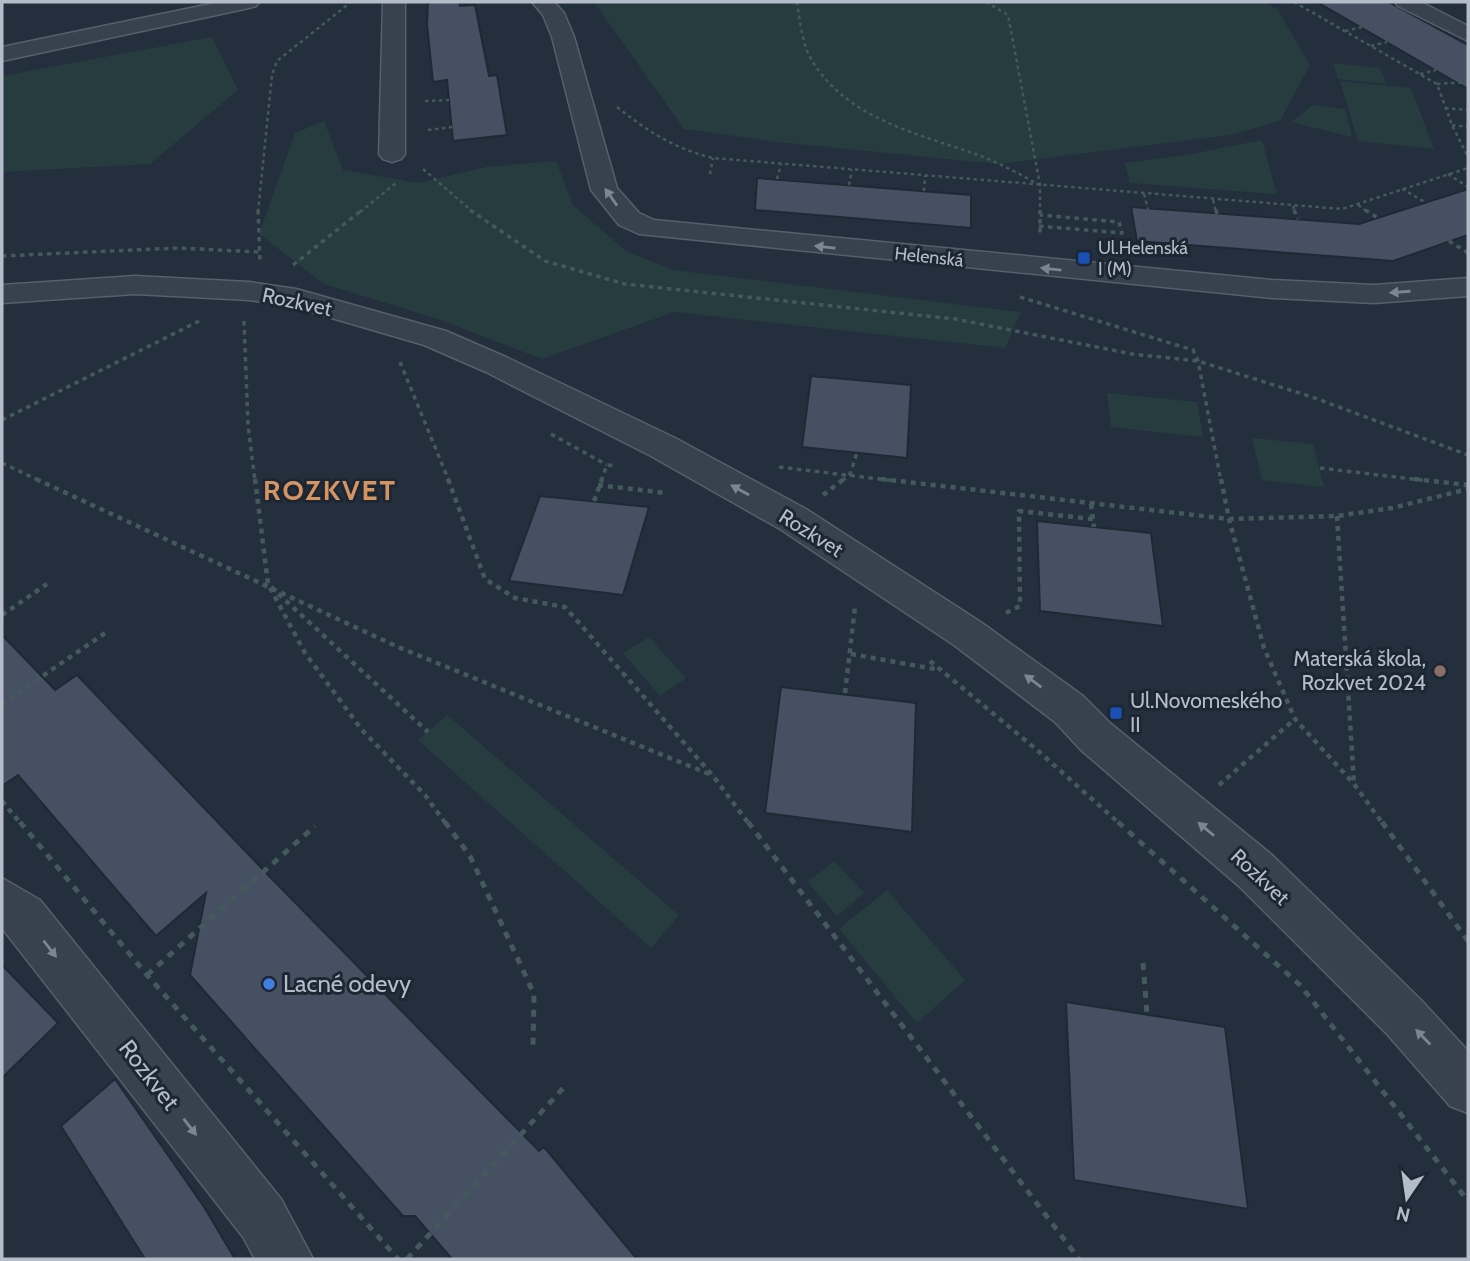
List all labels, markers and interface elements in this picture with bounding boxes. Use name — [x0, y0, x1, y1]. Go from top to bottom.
one-way arrow — [604, 188, 618, 206]
place label: Ul.Helenská I (M) — [1098, 237, 1188, 280]
one-way arrow — [814, 241, 836, 252]
street label: Helenská — [893, 242, 965, 272]
marker: Ul.Helenská I (M) — [1076, 250, 1092, 266]
one-way arrow — [1040, 263, 1062, 274]
street label: Rozkvet — [260, 282, 334, 321]
one-way arrow — [1389, 287, 1411, 298]
district label: ROZKVET — [263, 473, 397, 507]
one-way arrow — [730, 484, 750, 496]
street label: Rozkvet — [775, 503, 848, 562]
place label: Materská škola, Rozkvet 2024 — [1293, 646, 1426, 695]
marker: Materská škola, Rozkvet 2024 — [1432, 663, 1448, 679]
one-way arrow — [1024, 674, 1042, 689]
place label: Ul.Novomeského II — [1130, 688, 1282, 737]
marker: Ul.Novomeského II — [1108, 705, 1124, 721]
one-way arrow — [1197, 822, 1214, 837]
street label: Rozkvet — [1226, 843, 1295, 910]
one-way arrow — [42, 939, 57, 957]
place label: Lacné odevy — [283, 969, 411, 998]
marker: Lacné odevy — [261, 976, 277, 992]
one-way arrow — [1415, 1028, 1432, 1045]
street label: Rozkvet — [113, 1034, 186, 1116]
one-way arrow — [183, 1118, 198, 1136]
north arrow — [1372, 1163, 1442, 1233]
text: N — [1394, 1201, 1412, 1227]

